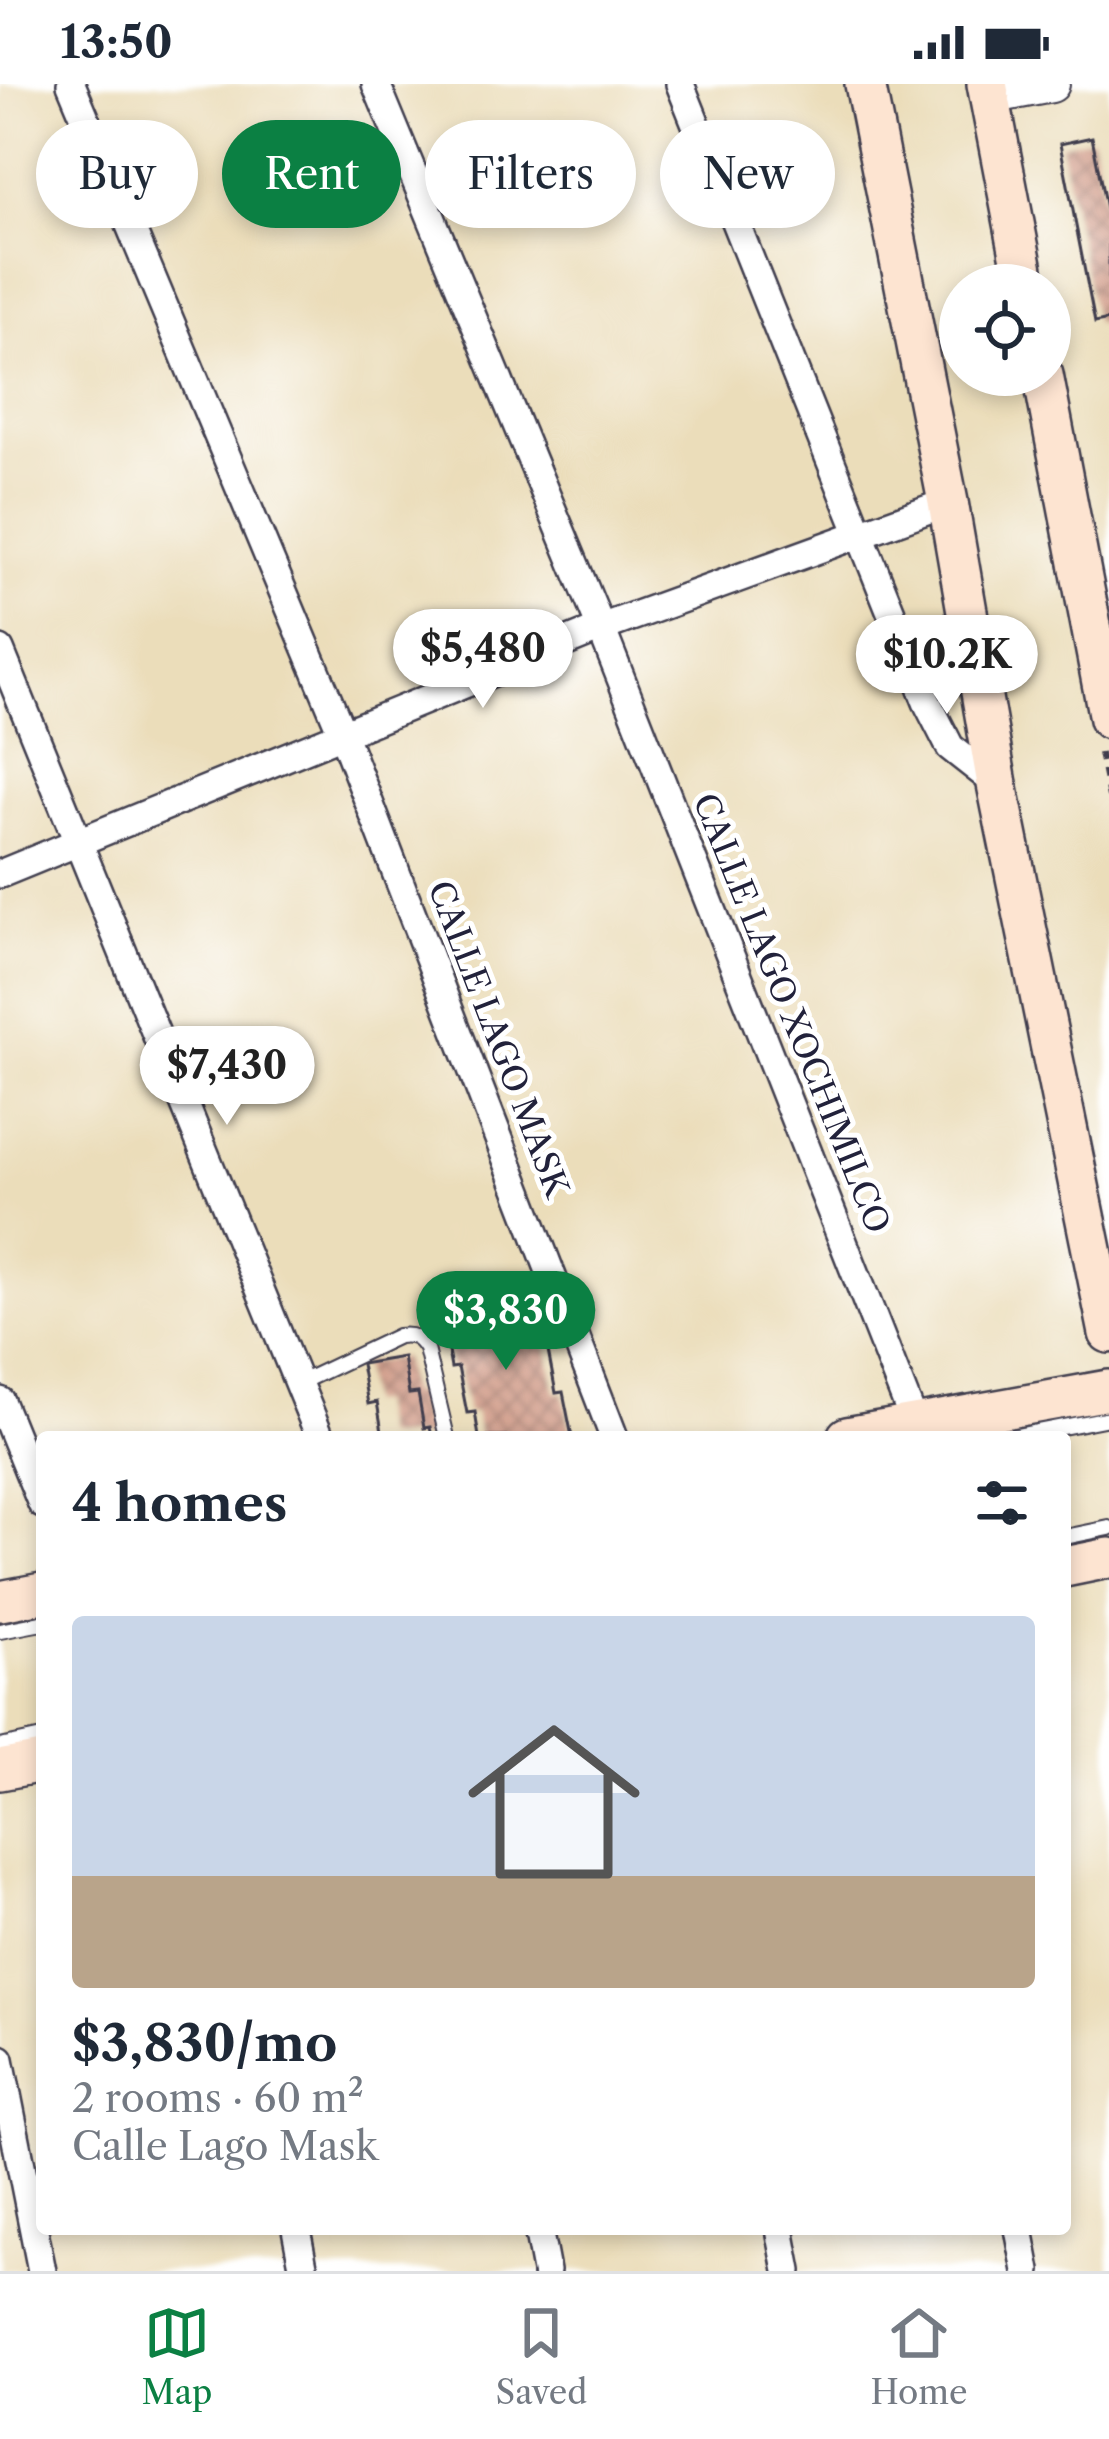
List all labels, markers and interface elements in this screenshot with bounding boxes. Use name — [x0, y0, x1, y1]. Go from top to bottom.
text: 13:50 — [60, 14, 173, 70]
chip: Buy — [36, 120, 198, 228]
chip: Rent — [222, 120, 401, 228]
chip: Filters — [425, 120, 636, 228]
chip: New — [660, 120, 835, 228]
map controls — [939, 264, 1071, 396]
button: locate — [939, 264, 1071, 396]
pin: $5,480 — [385, 609, 581, 711]
pin: $10.2K — [849, 615, 1045, 717]
text: $5,480 — [420, 624, 546, 672]
text: $10.2K — [883, 630, 1011, 678]
street label: CALLE LAGO XOCHIMILCO — [684, 787, 899, 1239]
street label: CALLE LAGO MASK — [419, 875, 578, 1204]
pin: $7,430 — [129, 1026, 325, 1128]
text: $7,430 — [167, 1041, 287, 1089]
pin: $3,830 — [408, 1271, 604, 1373]
text: $3,830 — [443, 1286, 569, 1334]
icon: filters — [969, 1470, 1035, 1536]
text: 4 homes — [72, 1472, 287, 1534]
icon: home — [446, 1694, 662, 1910]
text: $3,830/mo — [72, 2012, 338, 2074]
text: 2 rooms · 60 m² — [72, 2074, 364, 2122]
text: Calle Lago Mask — [72, 2122, 378, 2170]
tab: Map — [142, 2300, 212, 2413]
tab: Saved — [496, 2300, 587, 2413]
tab: Home — [870, 2300, 967, 2413]

